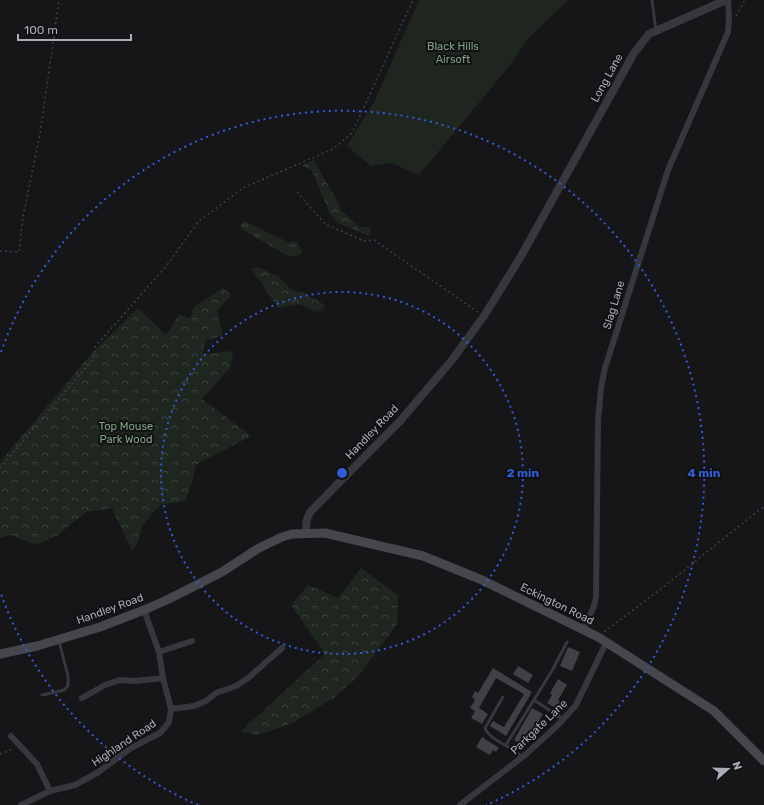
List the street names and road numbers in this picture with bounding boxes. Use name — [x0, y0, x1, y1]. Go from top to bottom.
street label: Long Lane — [588, 51, 626, 105]
street label: Slag Lane — [600, 279, 628, 331]
street label: Handley Road — [343, 402, 401, 462]
street label: Eckington Road — [518, 581, 596, 627]
street label: Handley Road — [75, 591, 145, 627]
street label: Parkgate Lane — [508, 697, 570, 757]
street label: Highland Road — [89, 717, 159, 769]

